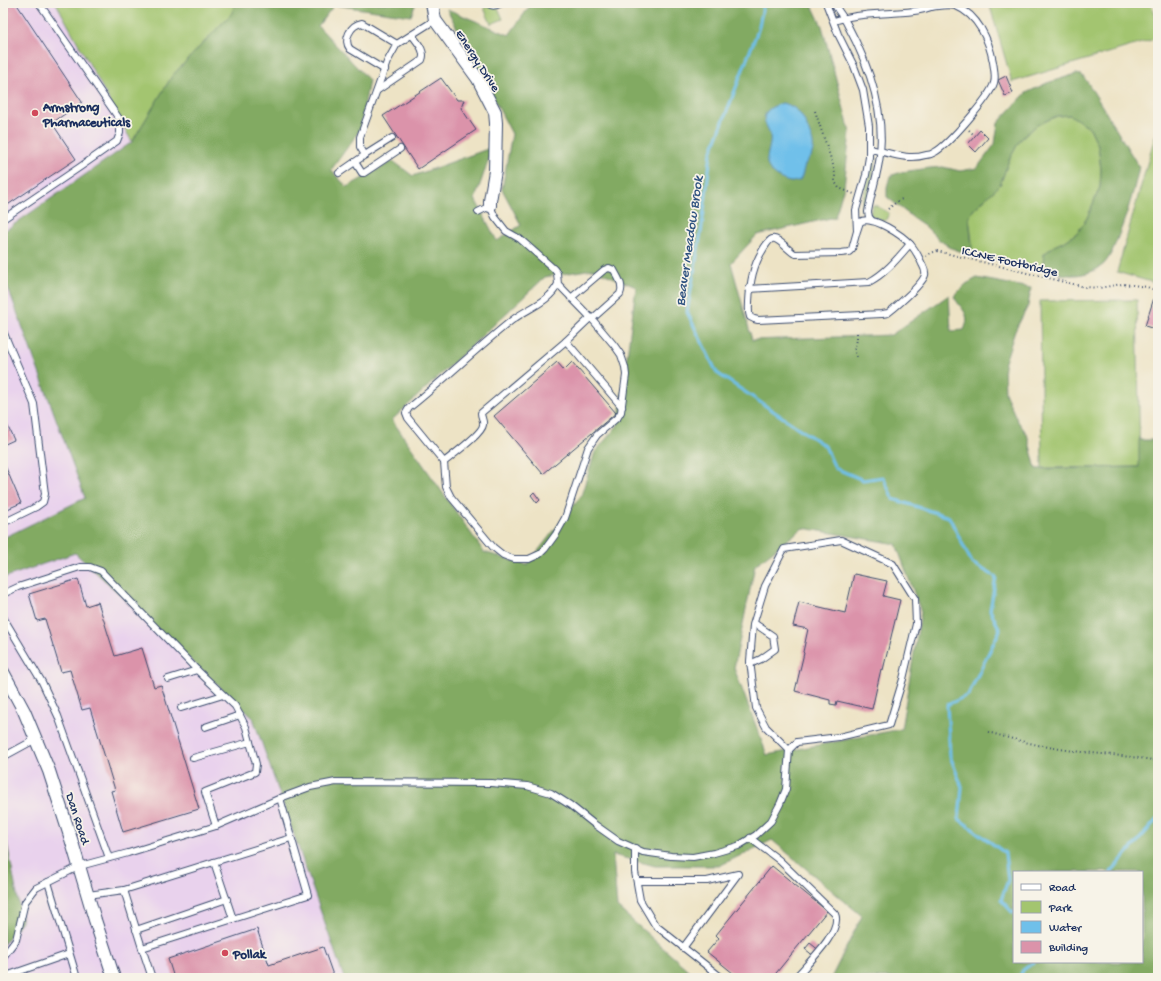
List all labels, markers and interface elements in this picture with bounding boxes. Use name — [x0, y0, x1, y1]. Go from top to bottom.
street label: Energy Drive — [451, 28, 503, 95]
place label: Armstrong Pharmaceuticals — [42, 101, 131, 131]
marker: Armstrong Pharmaceuticals — [30, 108, 40, 118]
water label: Beaver Meadow Brook — [673, 174, 708, 307]
street label: ICCNE Footbridge — [960, 244, 1059, 281]
street label: Dan Road — [61, 790, 92, 848]
legend — [1013, 871, 1143, 963]
text: Road — [1049, 882, 1076, 896]
text: Park — [1048, 902, 1074, 916]
text: Water — [1049, 922, 1083, 936]
text: Building — [1048, 942, 1088, 956]
marker: Pollak — [220, 948, 230, 958]
place label: Pollak — [232, 948, 268, 963]

